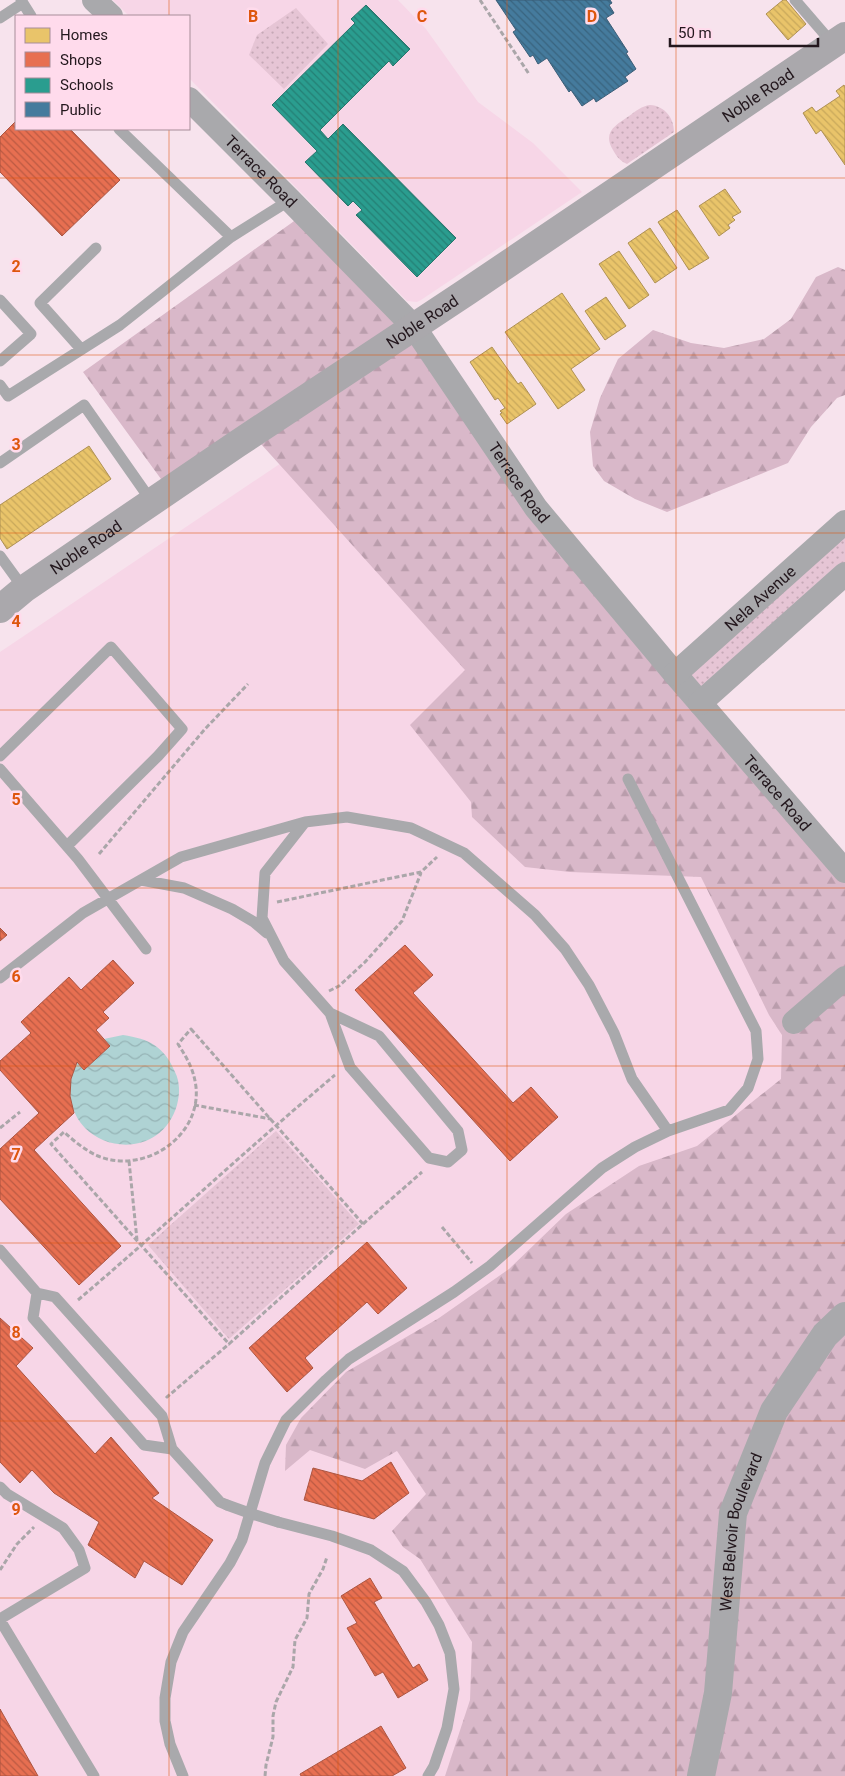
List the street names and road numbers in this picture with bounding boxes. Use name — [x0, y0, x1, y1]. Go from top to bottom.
street label: Noble Road — [718, 64, 797, 126]
street label: Terrace Road — [221, 131, 301, 211]
street label: Noble Road — [382, 291, 462, 352]
street label: Terrace Road — [485, 438, 554, 527]
street label: Noble Road — [46, 516, 125, 578]
street label: Nela Avenue — [721, 561, 799, 635]
street label: Terrace Road — [740, 751, 815, 835]
street label: West Belvoir Boulevard — [715, 1450, 766, 1612]

